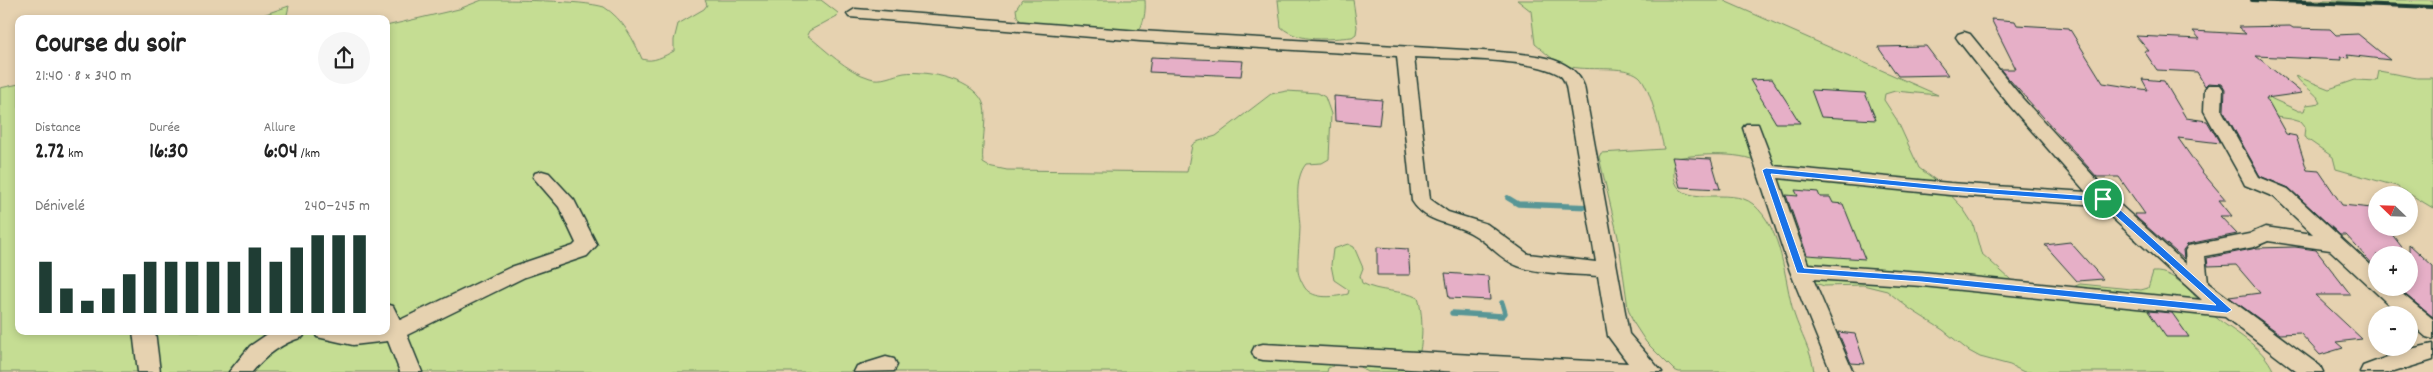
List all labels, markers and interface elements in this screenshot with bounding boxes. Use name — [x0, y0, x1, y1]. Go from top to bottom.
text: Course du soir — [35, 26, 186, 66]
button: share — [318, 32, 370, 84]
text: 21:40 · 8 × 340 m — [35, 65, 132, 88]
text: Distance — [35, 118, 81, 138]
text: Durée — [149, 118, 180, 138]
text: Allure — [264, 118, 295, 138]
text: 2.72 — [35, 138, 65, 168]
text: 16:30 — [149, 138, 188, 168]
text: 6:04 — [264, 138, 298, 168]
text: km — [65, 144, 83, 164]
text: /km — [298, 144, 320, 164]
pin — [2082, 178, 2124, 220]
icon: arrive — [2089, 185, 2117, 213]
north arrow — [2368, 186, 2418, 236]
map controls — [2368, 186, 2418, 356]
text: Dénivelé — [35, 195, 85, 218]
text: 240–245 m — [304, 195, 370, 218]
button: + — [2368, 246, 2418, 296]
button: − — [2368, 306, 2418, 356]

